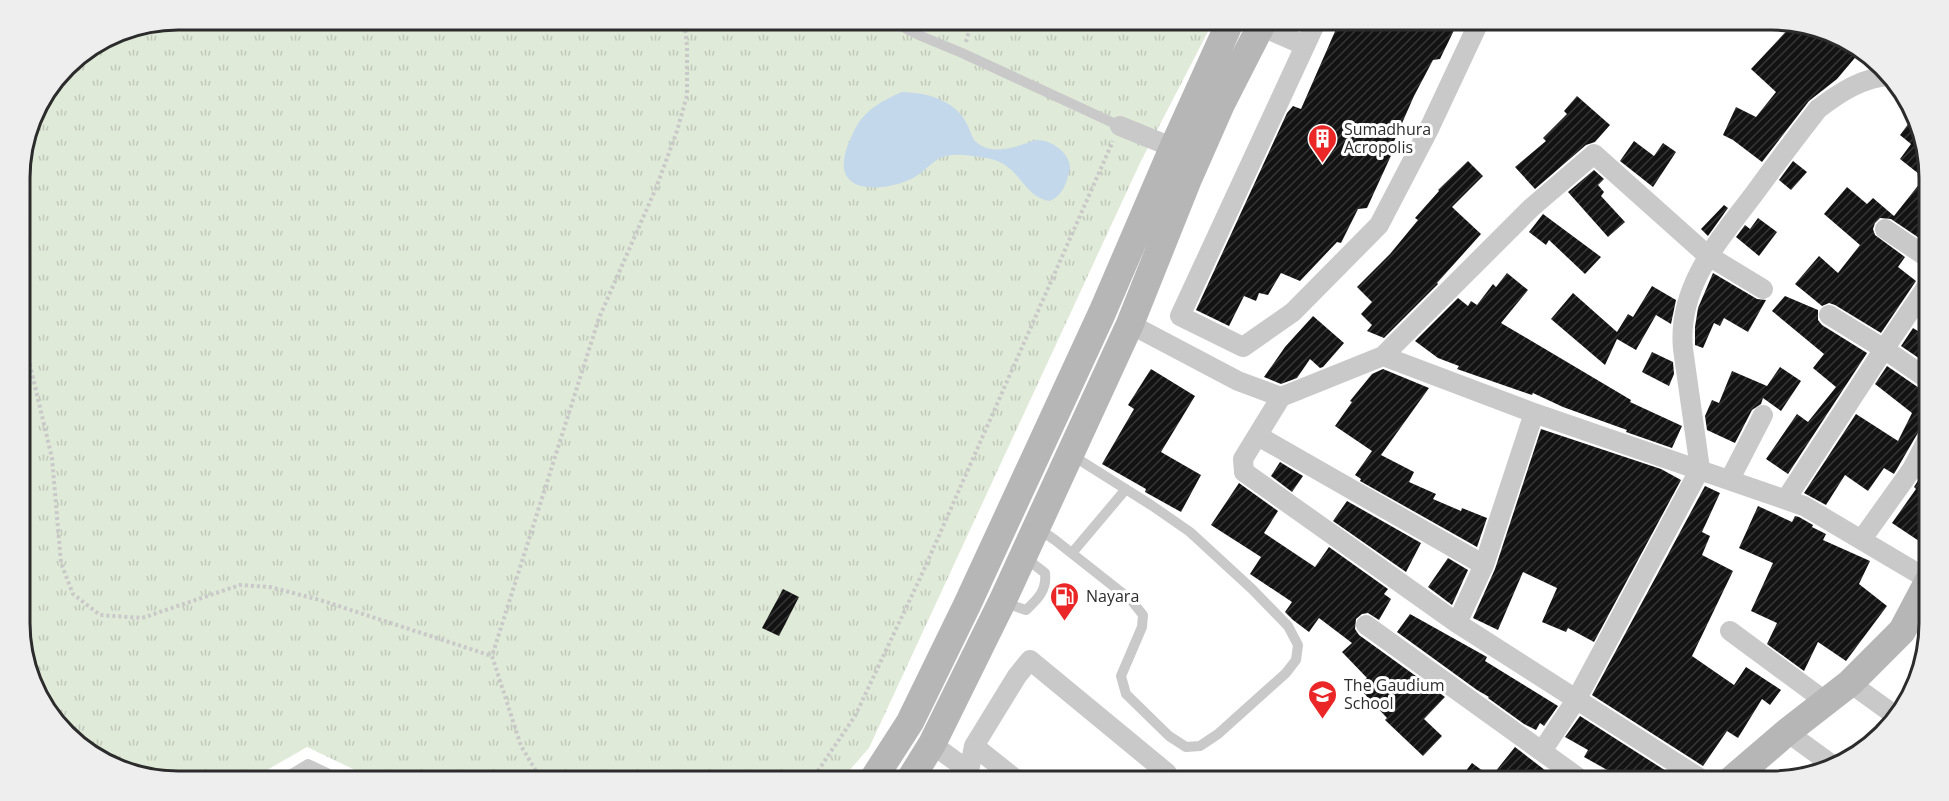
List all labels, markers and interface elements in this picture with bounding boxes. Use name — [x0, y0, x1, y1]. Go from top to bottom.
place label: Sumadhura Acropolis — [1344, 118, 1431, 158]
building icon: Sumadhura Acropolis — [1307, 122, 1339, 164]
fuel station icon: Nayara — [1049, 580, 1081, 622]
place label: Nayara — [1086, 585, 1139, 607]
place label: The Gaudium School — [1344, 674, 1445, 714]
school or university icon: The Gaudium School — [1307, 678, 1339, 720]

